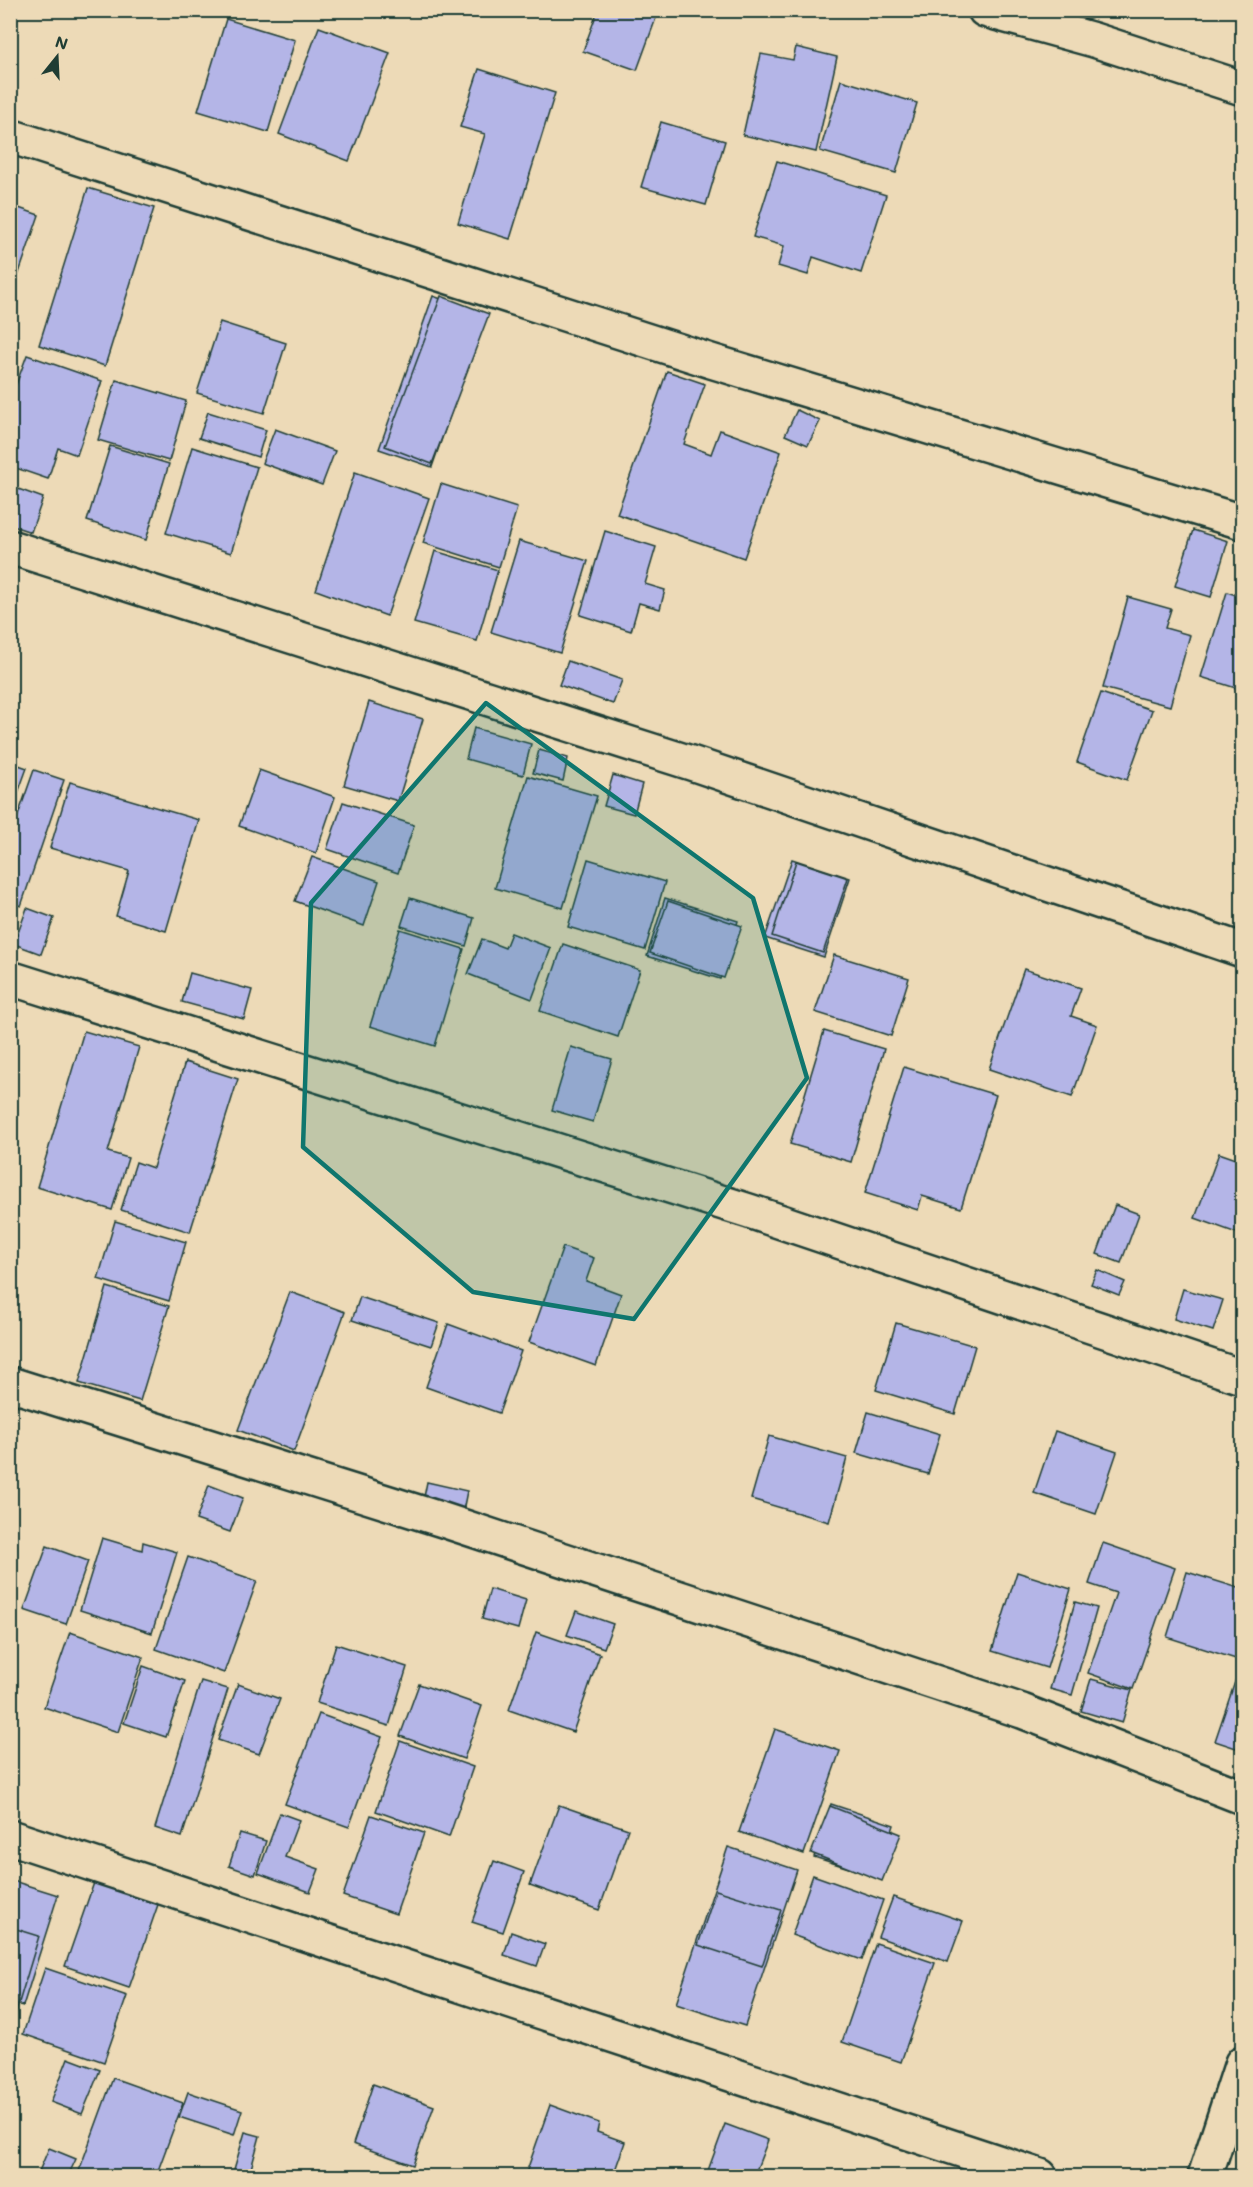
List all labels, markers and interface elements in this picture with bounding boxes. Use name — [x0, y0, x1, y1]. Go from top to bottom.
north arrow — [27, 27, 87, 87]
text: N — [53, 30, 71, 54]

